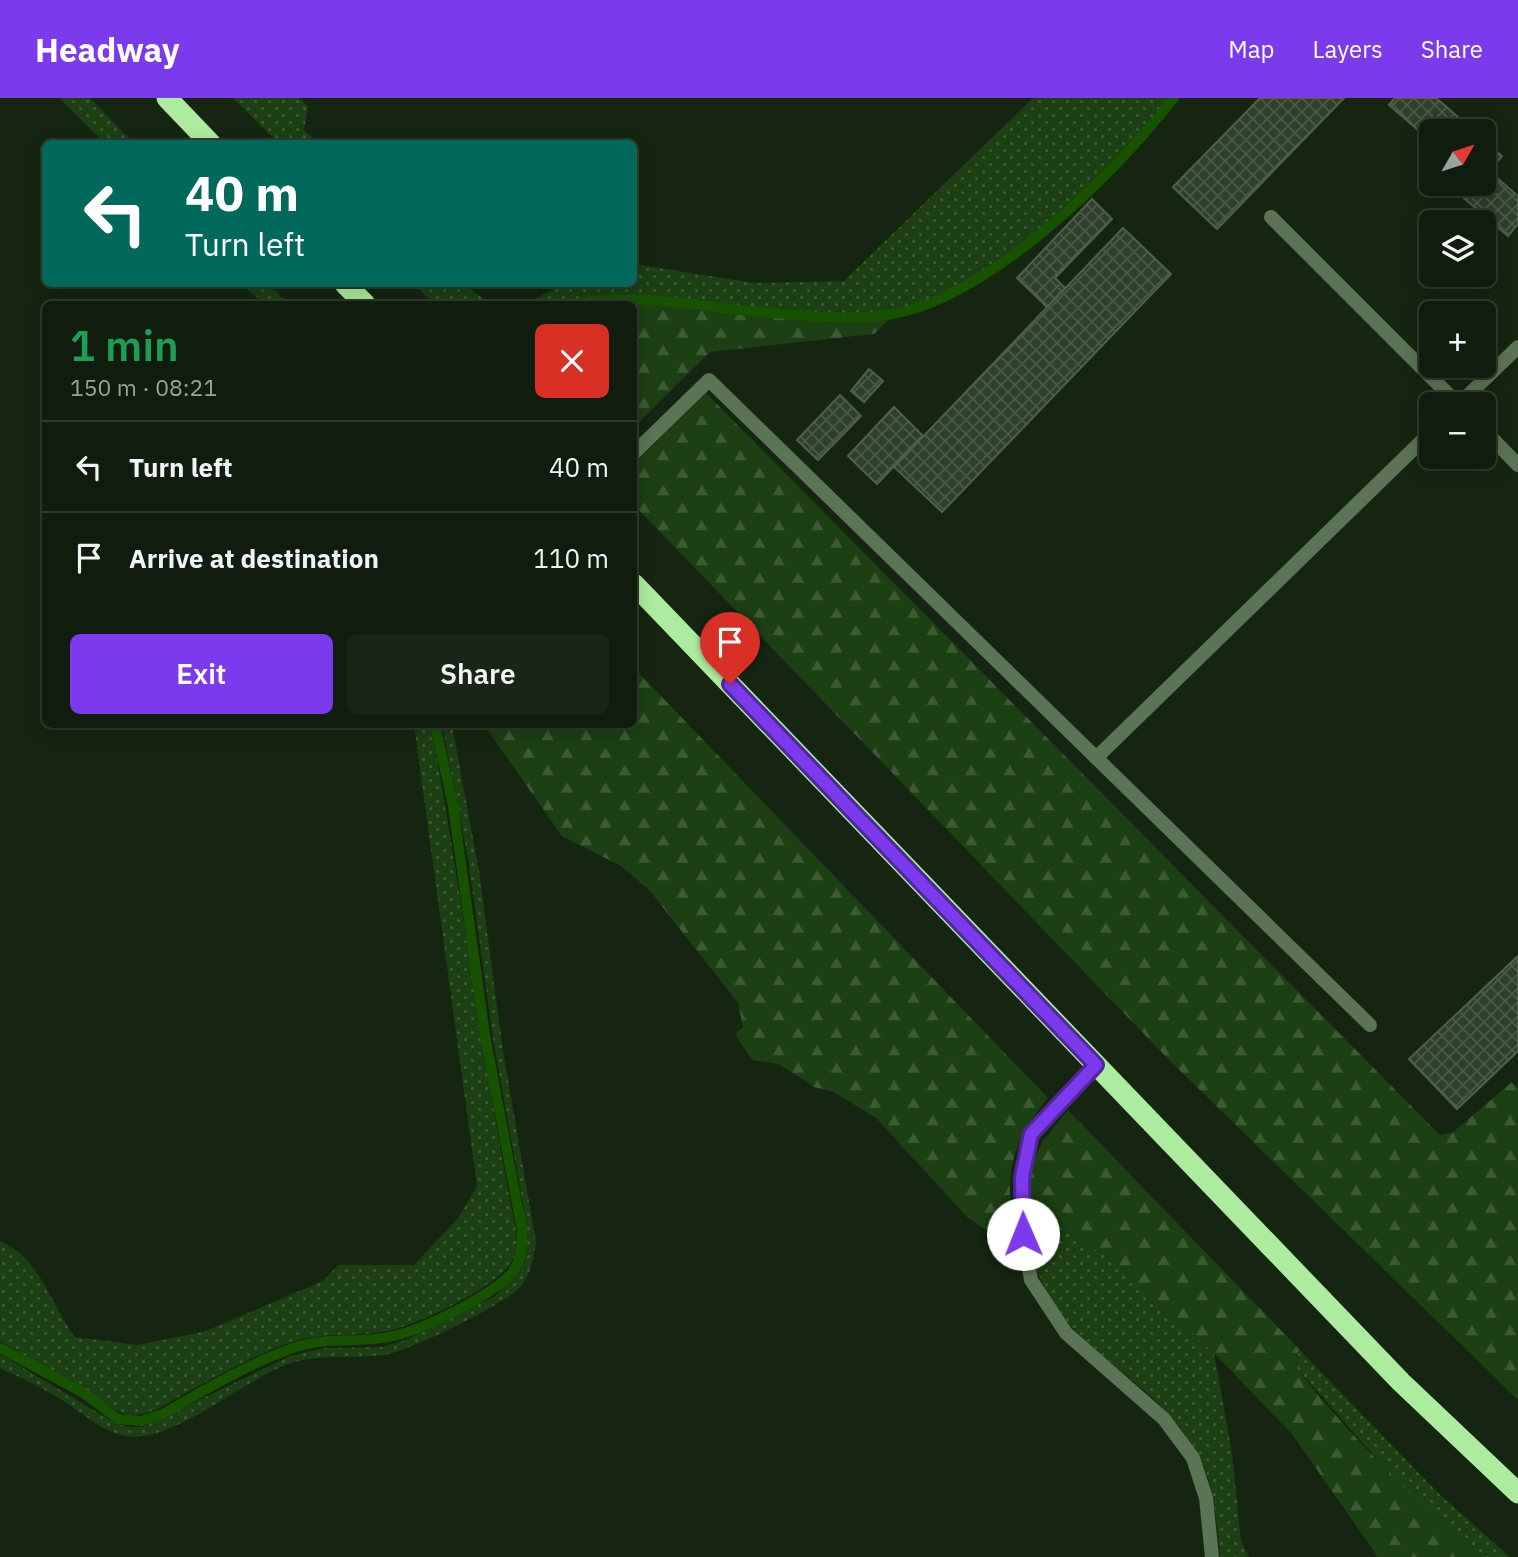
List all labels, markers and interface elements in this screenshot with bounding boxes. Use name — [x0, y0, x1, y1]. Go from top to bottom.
text: Headway — [35, 28, 180, 71]
text: Map — [1228, 33, 1275, 65]
text: Layers — [1313, 33, 1383, 65]
text: Share — [1421, 33, 1483, 65]
north arrow — [1419, 119, 1496, 196]
map controls — [1419, 119, 1496, 469]
text: 40 m — [185, 161, 299, 224]
icon: left — [70, 168, 161, 259]
button: layers — [1419, 210, 1496, 287]
text: Turn left — [185, 223, 305, 265]
button: + — [1419, 301, 1496, 378]
text: 1 min — [70, 318, 179, 373]
button: close — [535, 324, 609, 398]
text: 150 m · 08:21 — [70, 372, 217, 402]
button: − — [1419, 392, 1496, 469]
icon: left — [70, 448, 108, 486]
text: Turn left — [129, 450, 232, 484]
text: 40 m — [549, 450, 609, 484]
icon: arrive — [70, 539, 108, 577]
text: Arrive at destination — [129, 541, 379, 575]
text: 110 m — [533, 541, 609, 575]
pin — [700, 612, 760, 684]
icon: arrive — [711, 623, 749, 661]
button: Exit — [70, 634, 333, 714]
button: Share — [347, 634, 609, 714]
position arrow — [986, 1197, 1060, 1271]

